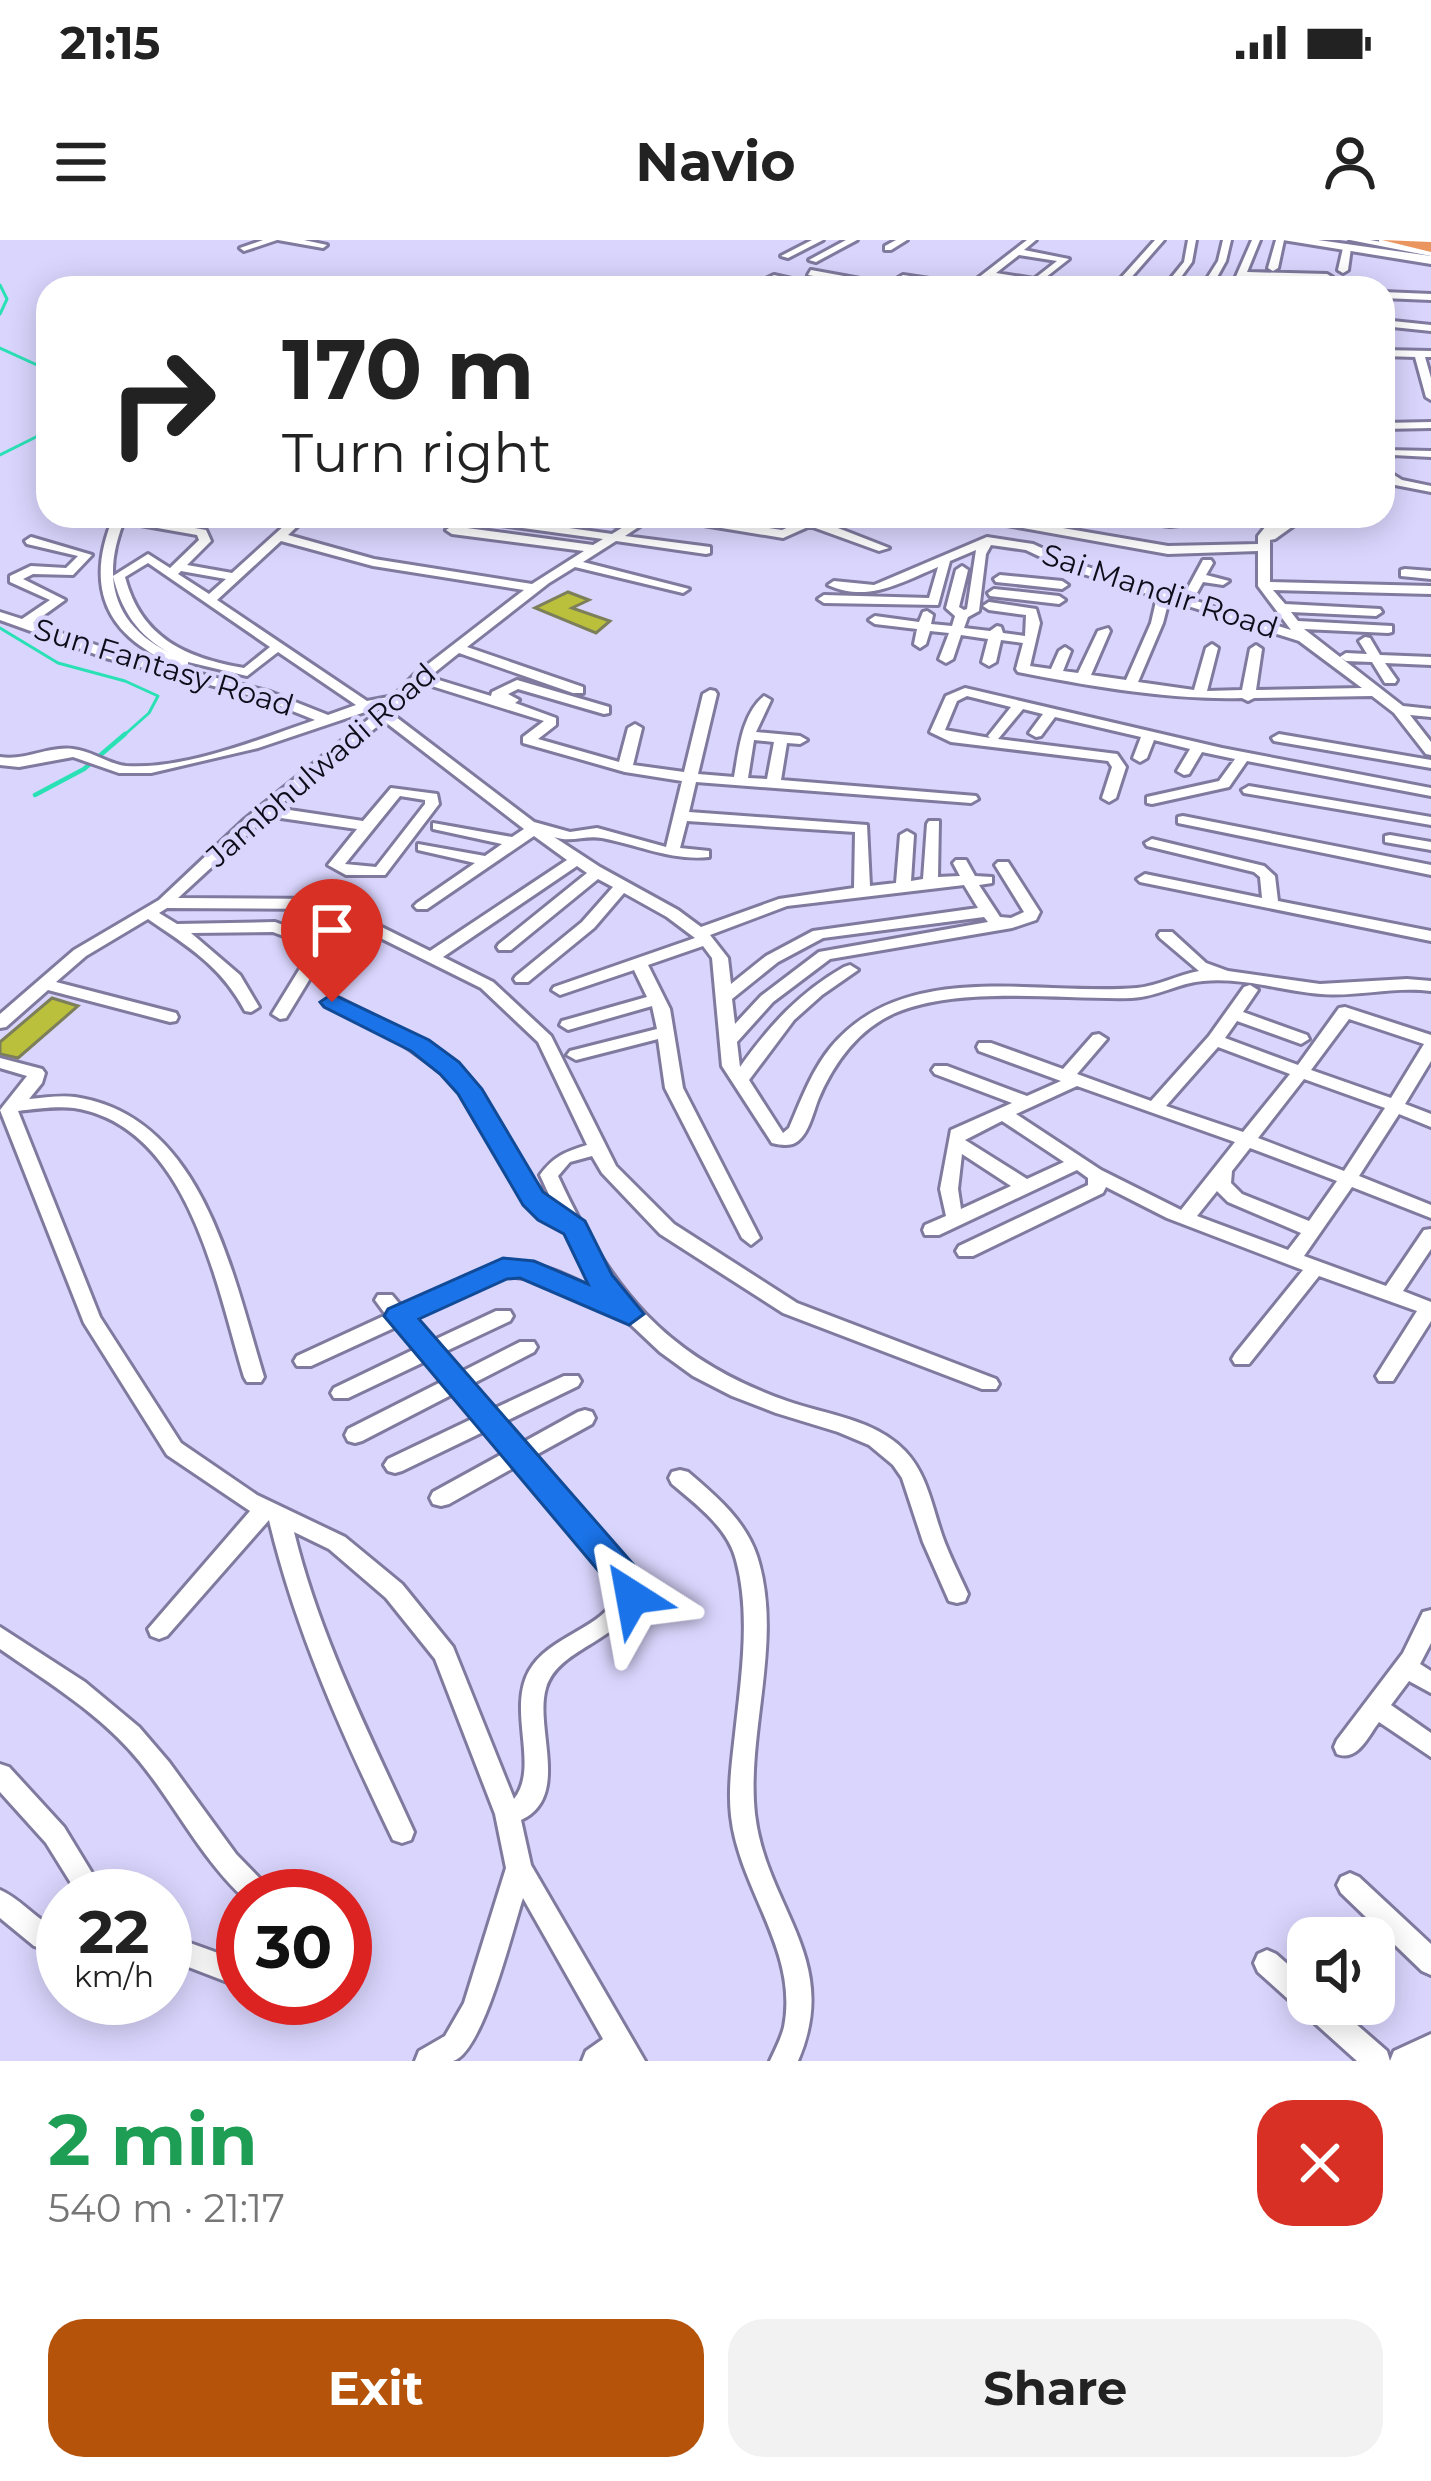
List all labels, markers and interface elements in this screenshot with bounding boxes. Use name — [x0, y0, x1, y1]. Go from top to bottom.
text: 21:15 — [60, 15, 160, 70]
icon: menu — [48, 129, 114, 195]
text: Navio — [635, 129, 796, 195]
icon: person — [1317, 129, 1383, 195]
text: 170 m — [282, 318, 534, 420]
icon: right — [84, 324, 240, 480]
text: Turn right — [282, 420, 552, 486]
street label: Sai Mandir Road — [1038, 535, 1282, 647]
street label: Sun Fantasy Road — [30, 610, 298, 724]
street label: Jambhulwadi Road — [198, 655, 443, 875]
pin — [281, 879, 383, 1002]
icon: arrive — [299, 897, 365, 963]
position arrow — [569, 1534, 695, 1660]
speed limit sign: 30 — [216, 1869, 372, 2025]
text: 22 — [79, 1895, 149, 1968]
map controls — [1287, 1917, 1395, 2025]
button: sound — [1287, 1917, 1395, 2025]
text: km/h — [74, 1958, 154, 1995]
text: 2 min — [48, 2095, 258, 2183]
button: close — [1257, 2100, 1383, 2226]
text: 540 m · 21:17 — [48, 2184, 285, 2232]
button: Exit — [48, 2319, 704, 2457]
button: Share — [728, 2319, 1383, 2457]

